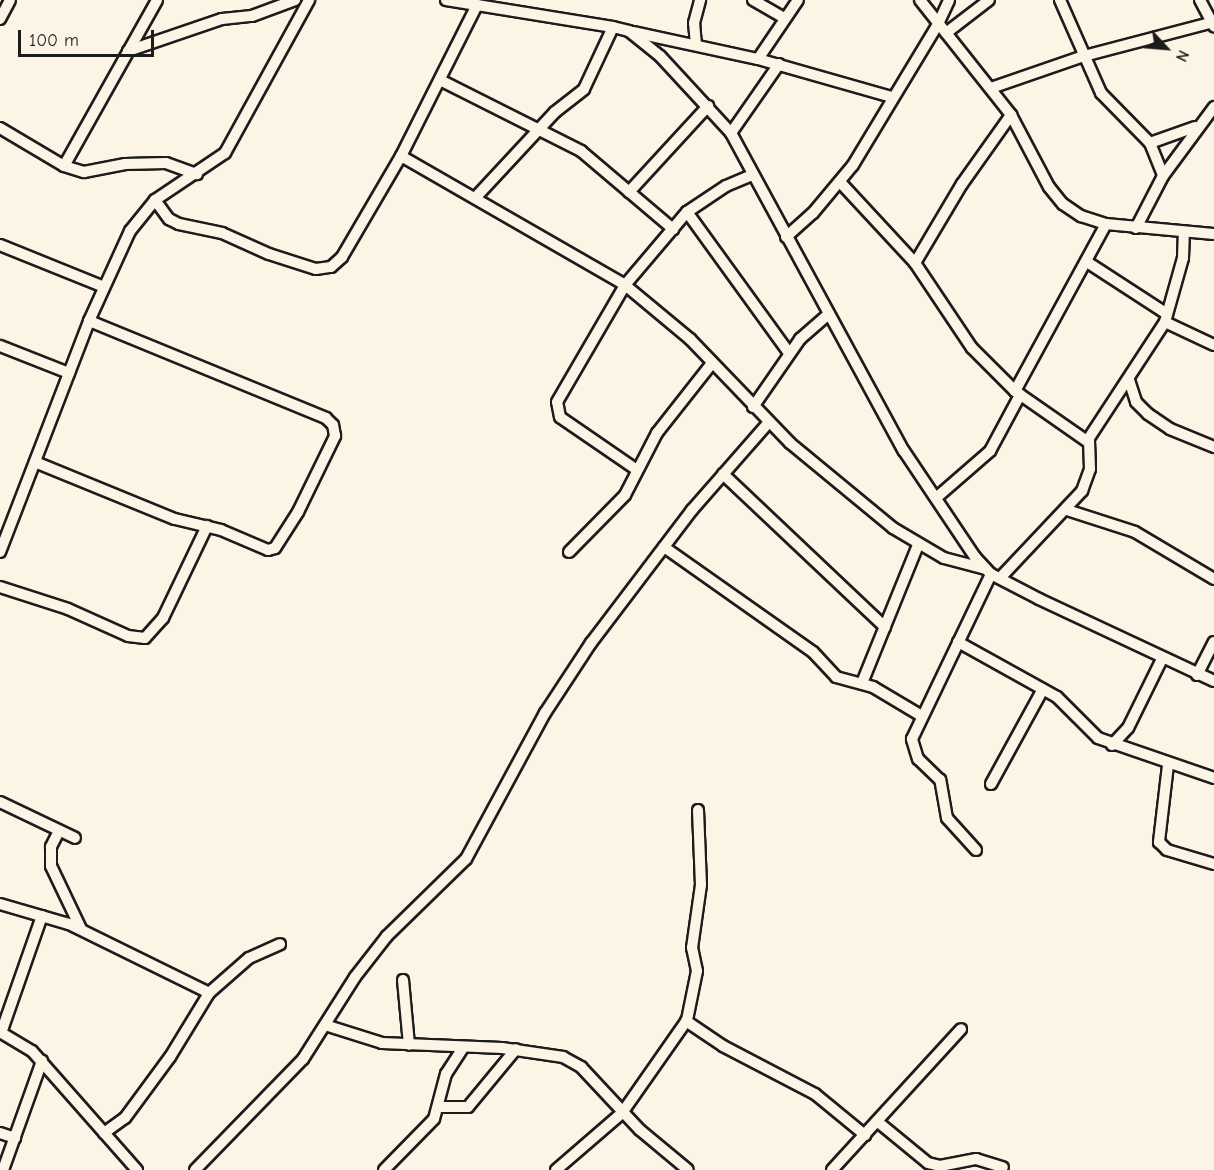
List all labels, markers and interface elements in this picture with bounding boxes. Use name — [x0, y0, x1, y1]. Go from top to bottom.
scale bar — [21, 18, 158, 56]
north arrow — [1136, 18, 1196, 78]
text: 100 m — [29, 30, 79, 51]
text: N — [1172, 47, 1193, 65]

